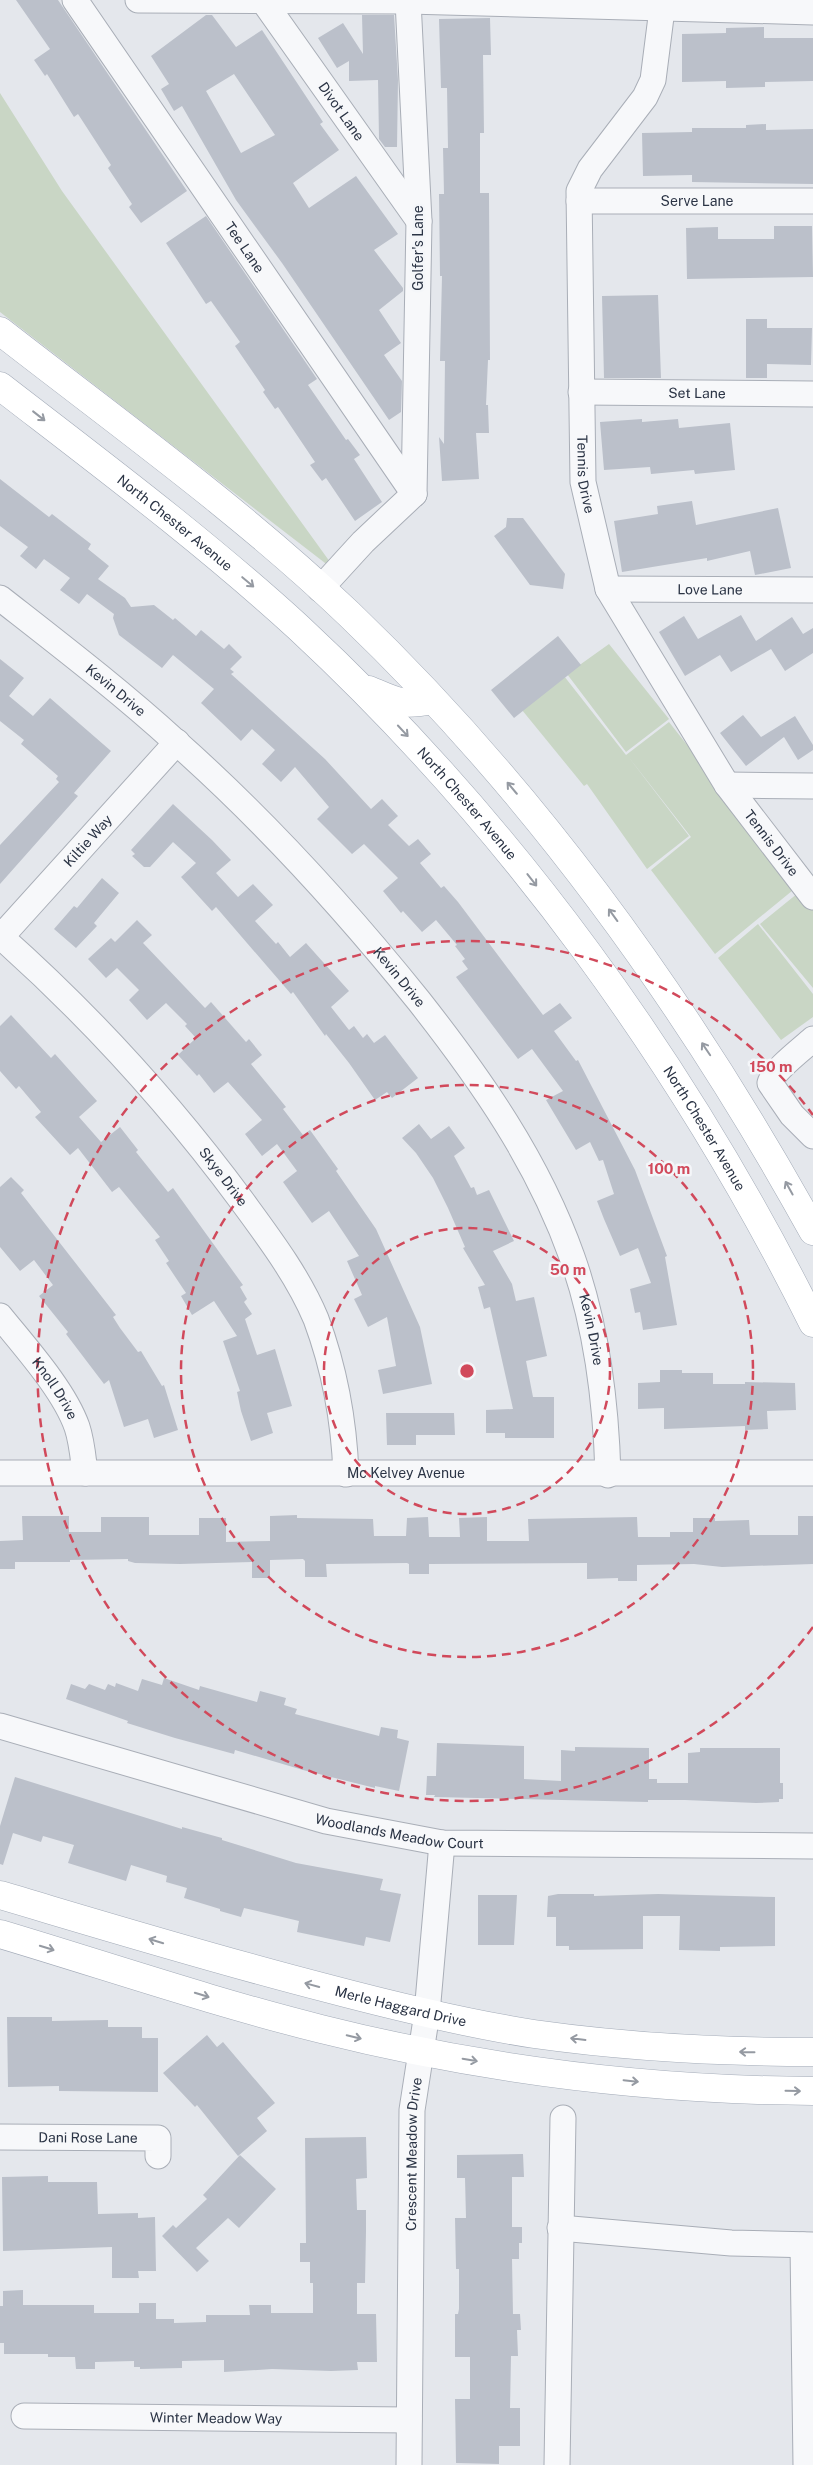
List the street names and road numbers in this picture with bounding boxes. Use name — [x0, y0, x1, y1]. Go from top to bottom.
street label: Divot Lane — [315, 79, 368, 144]
street label: Serve Lane — [661, 193, 733, 209]
street label: Golfer's Lane — [410, 205, 426, 291]
street label: Tee Lane — [222, 219, 268, 276]
street label: Set Lane — [668, 385, 726, 401]
street label: Tennis Drive — [574, 435, 598, 515]
street label: North Chester Avenue — [114, 472, 236, 574]
street label: Love Lane — [677, 581, 743, 598]
street label: Kevin Drive — [83, 661, 149, 720]
street label: North Chester Avenue — [414, 744, 520, 863]
street label: Tennis Drive — [741, 807, 802, 879]
street label: Kiltie Way — [60, 811, 116, 870]
street label: Kevin Drive — [370, 944, 429, 1010]
street label: North Chester Avenue — [660, 1063, 749, 1194]
street label: Skye Drive — [196, 1144, 251, 1209]
street label: Kevin Drive — [576, 1292, 607, 1367]
street label: Knoll Drive — [29, 1354, 81, 1422]
street label: Mc Kelvey Avenue — [347, 1465, 465, 1481]
street label: Woodlands Meadow Court — [313, 1810, 484, 1851]
street label: Merle Haggard Drive — [333, 1983, 468, 2030]
street label: Crescent Meadow Drive — [403, 2076, 425, 2231]
street label: Dani Rose Lane — [38, 2129, 138, 2146]
street label: Winter Meadow Way — [150, 2409, 283, 2427]

